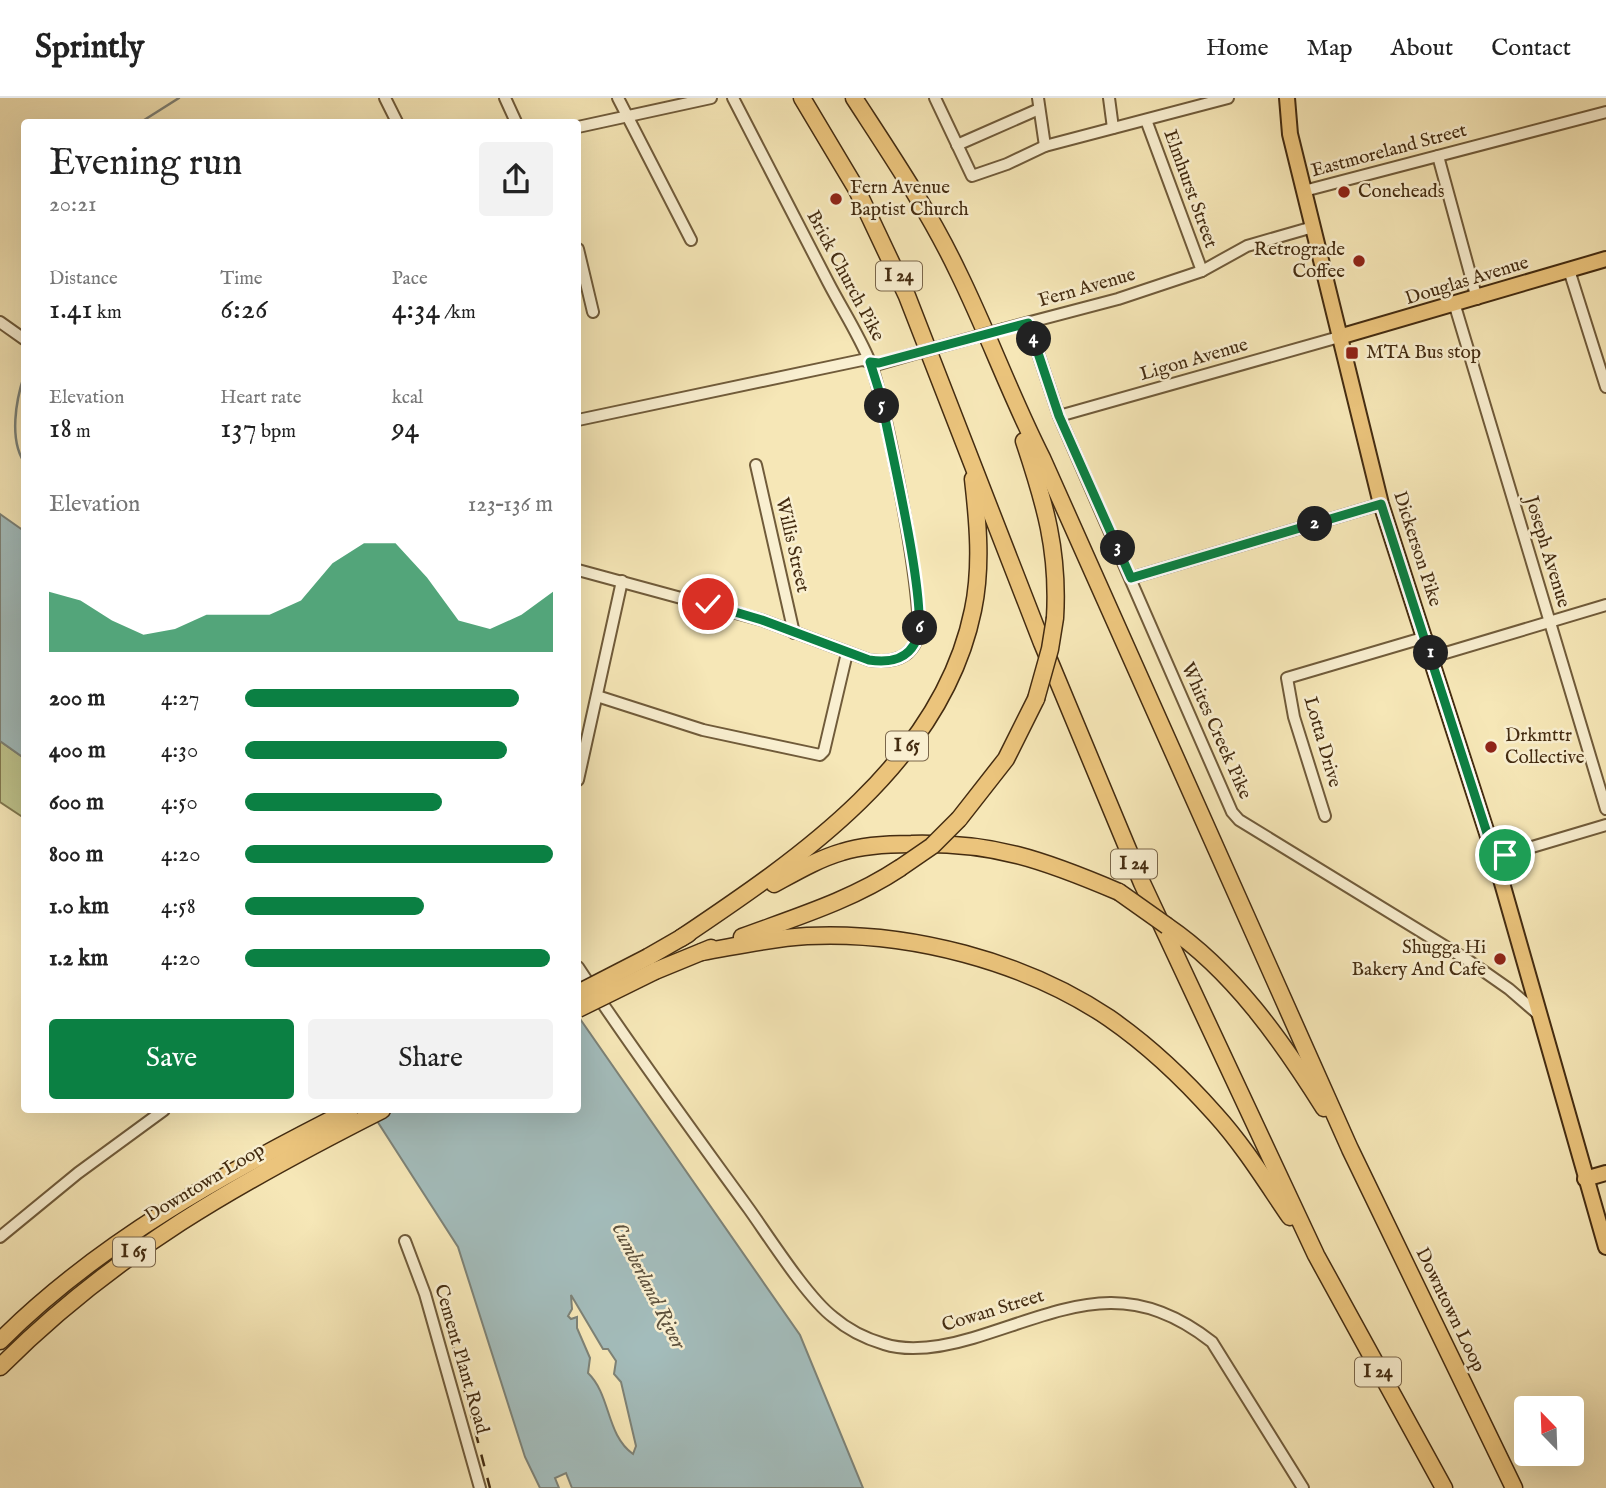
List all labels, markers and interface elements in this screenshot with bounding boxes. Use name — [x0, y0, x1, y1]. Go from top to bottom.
text: Sprintly — [35, 27, 144, 69]
text: Home — [1206, 33, 1269, 64]
text: Map — [1307, 33, 1353, 64]
text: About — [1391, 33, 1453, 64]
text: Contact — [1491, 33, 1571, 64]
street label: Eastmoreland Street — [1309, 119, 1470, 183]
street label: Elmhurst Street — [1157, 126, 1223, 252]
text: Evening run — [49, 140, 243, 188]
button: share — [479, 142, 553, 216]
place label: Fern Avenue Baptist Church — [850, 176, 969, 222]
place label: Coneheads — [1358, 180, 1444, 204]
marker: Coneheads — [1336, 184, 1352, 200]
text: 20:21 — [49, 190, 97, 219]
marker: Fern Avenue Baptist Church — [828, 191, 844, 207]
street label: Brick Church Pike — [800, 206, 890, 346]
place label: Retrograde Coffee — [1254, 238, 1345, 284]
street label: Douglas Avenue — [1402, 251, 1532, 311]
marker: Retrograde Coffee — [1351, 253, 1367, 269]
road number: I 24 — [876, 261, 922, 290]
street label: Fern Avenue — [1036, 263, 1139, 313]
text: Distance — [49, 267, 118, 291]
text: Time — [220, 267, 263, 291]
text: Pace — [392, 267, 428, 291]
text: 1.41 — [49, 291, 93, 329]
text: 6:26 — [220, 291, 268, 329]
text: 4:34 — [392, 291, 440, 329]
text: km — [93, 301, 122, 325]
text: /km — [440, 301, 476, 325]
pin: 4 — [1016, 322, 1052, 356]
text: 4 — [1029, 326, 1038, 350]
street label: Ligon Avenue — [1137, 333, 1251, 387]
place label: MTA Bus stop — [1366, 341, 1481, 365]
marker: MTA Bus stop — [1344, 345, 1360, 361]
text: Elevation — [49, 386, 124, 410]
text: Heart rate — [220, 386, 301, 410]
text: kcal — [392, 386, 423, 410]
pin: 5 — [864, 388, 900, 424]
text: 5 — [878, 393, 885, 417]
text: 18 — [49, 410, 72, 448]
text: 137 — [220, 410, 257, 448]
text: 94 — [392, 410, 419, 448]
text: m — [72, 420, 91, 444]
text: bpm — [257, 420, 296, 444]
street label: Dickerson Pike — [1387, 488, 1447, 610]
text: Elevation — [49, 490, 140, 519]
text: 123–136 m — [468, 490, 553, 519]
street label: Joseph Avenue — [1518, 491, 1575, 611]
street label: Willis Street — [769, 495, 815, 595]
pin: 2 — [1298, 506, 1332, 542]
text: 2 — [1310, 511, 1319, 535]
pin: 3 — [1100, 531, 1136, 566]
text: 3 — [1114, 535, 1121, 559]
pin — [678, 574, 738, 634]
icon: check — [689, 585, 727, 623]
pin: 6 — [902, 610, 937, 646]
text: 6 — [915, 615, 924, 639]
pin: 1 — [1414, 636, 1448, 670]
text: 1 — [1427, 640, 1434, 664]
street label: Whites Creek Pike — [1175, 659, 1257, 803]
text: 200 m — [49, 684, 105, 713]
text: 4:27 — [161, 684, 200, 713]
street label: Lotta Drive — [1298, 694, 1347, 791]
place label: Drkmttr Collective — [1505, 724, 1585, 770]
road number: I 65 — [886, 732, 928, 760]
text: 400 m — [49, 736, 106, 765]
text: 4:30 — [161, 736, 198, 765]
marker: Drkmttr Collective — [1483, 739, 1499, 755]
text: 600 m — [49, 788, 104, 817]
text: 4:50 — [161, 788, 198, 817]
pin — [1475, 825, 1535, 885]
icon: arrive — [1486, 836, 1524, 874]
text: 800 m — [49, 840, 103, 869]
text: 4:20 — [161, 840, 200, 869]
road number: I 24 — [1111, 850, 1157, 878]
text: 1.0 km — [49, 892, 109, 921]
text: 4:58 — [161, 892, 196, 921]
place label: Shugga Hi Bakery And Cafe — [1351, 936, 1486, 982]
text: 1.2 km — [49, 944, 108, 973]
text: 4:20 — [161, 944, 200, 973]
marker: Shugga Hi Bakery And Cafe — [1492, 951, 1508, 967]
button: Save — [49, 1019, 294, 1099]
button: Share — [308, 1019, 553, 1099]
street label: Downtown Loop — [141, 1138, 269, 1228]
water label: Cumberland River — [604, 1218, 692, 1355]
road number: I 65 — [113, 1238, 155, 1266]
street label: Downtown Loop — [1410, 1244, 1490, 1376]
street label: Cement Plant Road — [428, 1281, 494, 1437]
street label: Cowan Street — [939, 1284, 1048, 1338]
road number: I 24 — [1355, 1358, 1401, 1386]
north arrow — [1514, 1396, 1584, 1466]
map controls — [1514, 1396, 1584, 1466]

